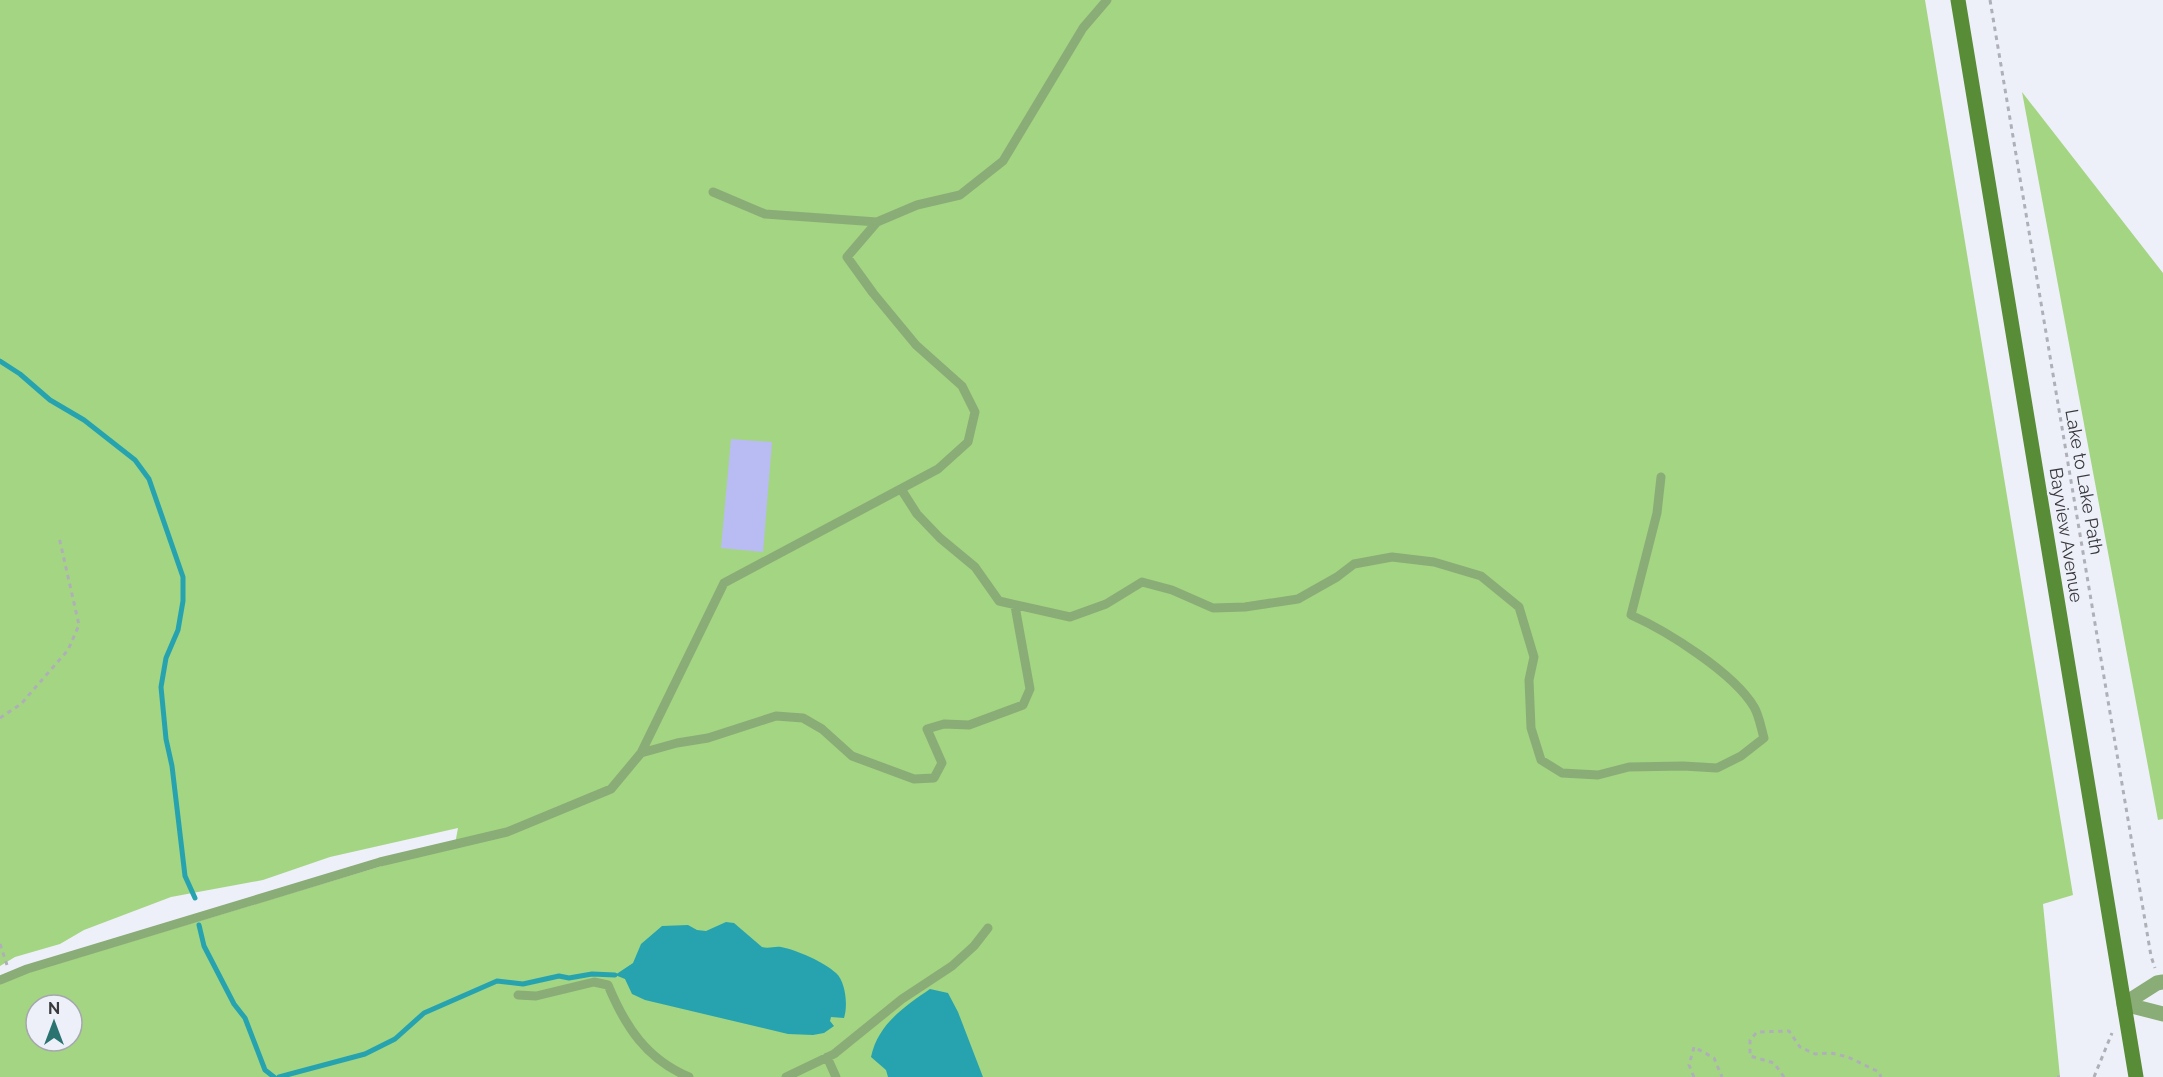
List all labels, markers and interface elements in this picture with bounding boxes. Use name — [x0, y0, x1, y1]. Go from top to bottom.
street label: Lake to Lake Path — [2061, 407, 2108, 556]
street label: Bayview Avenue — [2045, 466, 2088, 604]
north arrow — [24, 993, 84, 1053]
text: N — [48, 999, 60, 1018]

